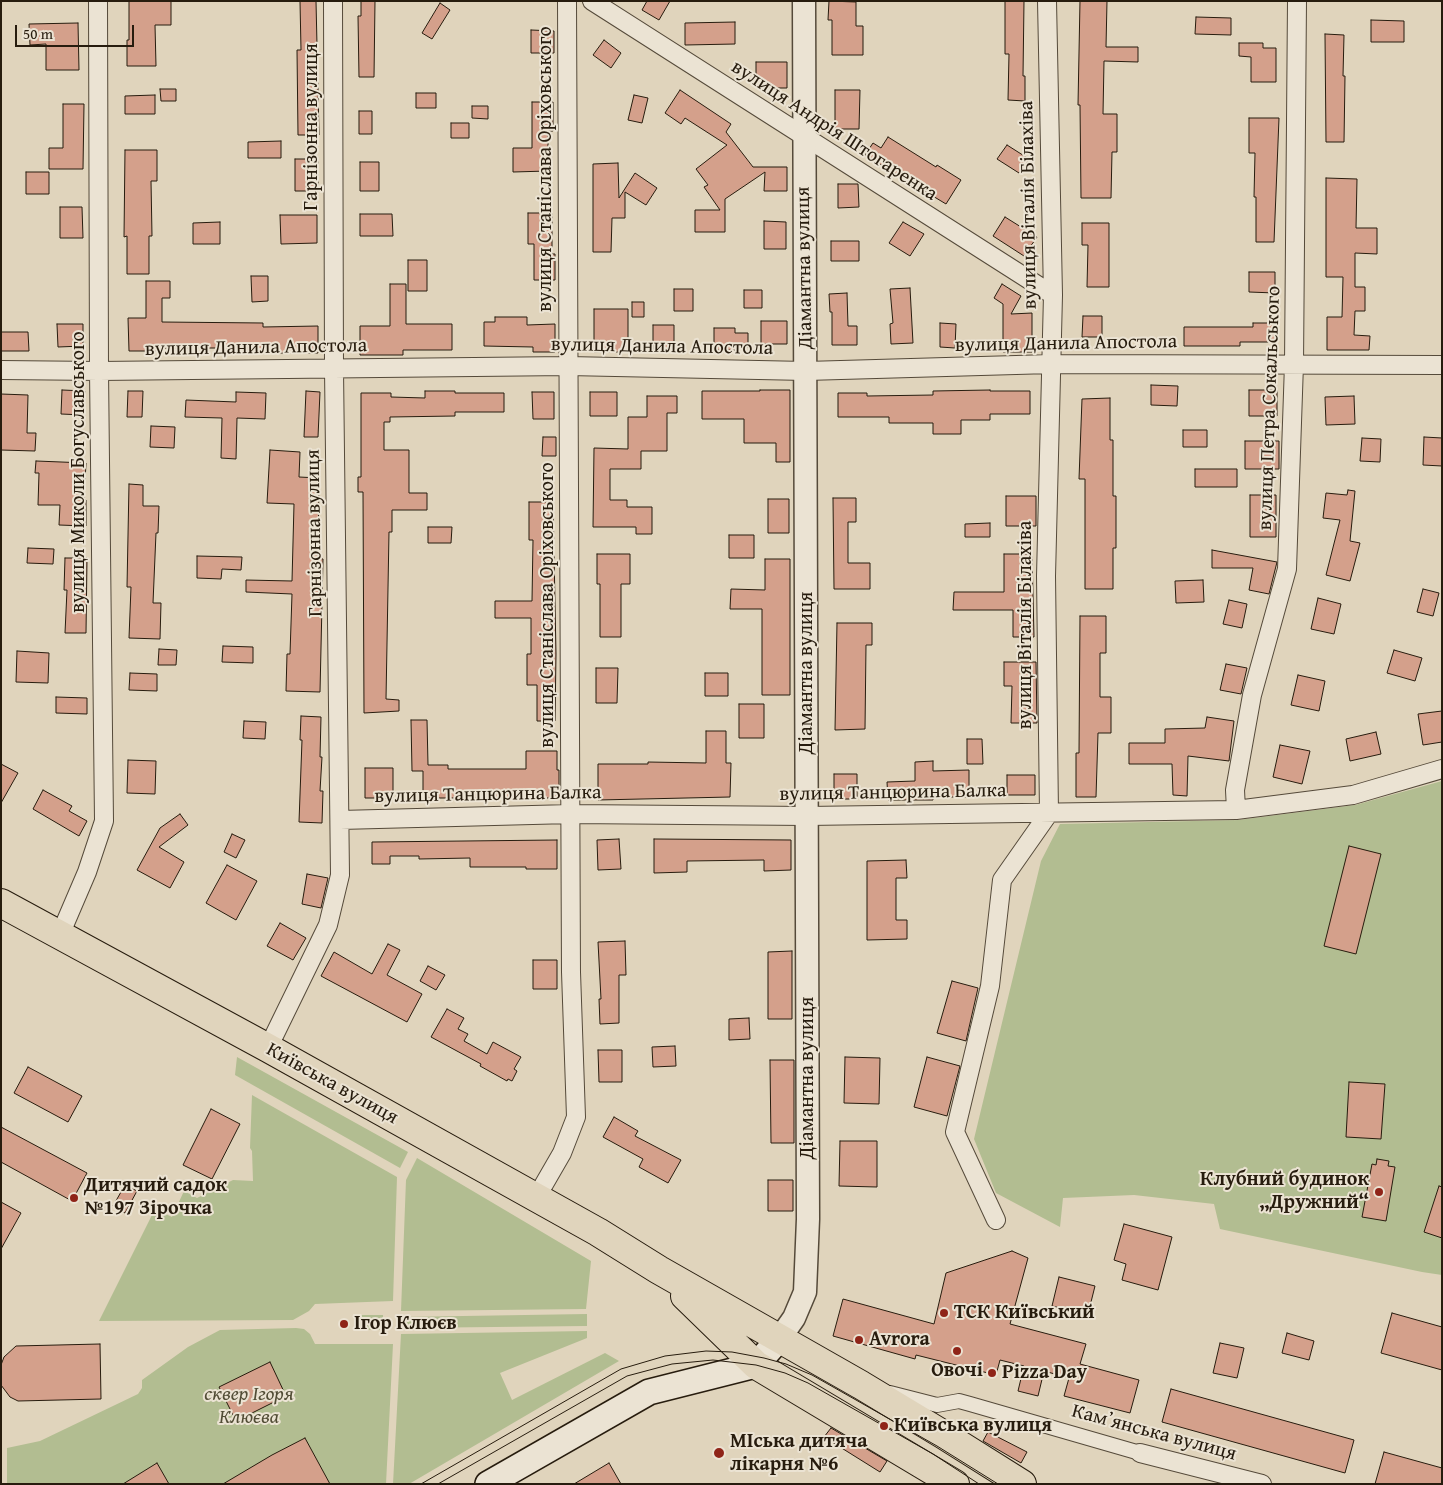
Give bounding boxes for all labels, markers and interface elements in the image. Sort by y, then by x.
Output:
scale bar [18,15,136,47]
text: 50 m [23,23,53,44]
street label: вулиця Станіслава Оріховського [534,26,558,312]
street label: Гарнізонна вулиця [300,43,324,211]
street label: вулиця Андрія Штогаренка [727,55,941,207]
street label: вулиця Віталія Білахіва [1015,101,1043,309]
street label: Діамантна вулиця [792,186,818,350]
street label: вулиця Петра Сокальського [1254,285,1286,531]
street label: вулиця Данила Апостола [955,330,1177,358]
street label: вулиця Миколи Богуславського [67,331,91,613]
street label: вулиця Данила Апостола [551,333,773,361]
street label: вулиця Данила Апостола [145,334,367,362]
street label: Гарнізонна вулиця [302,449,328,617]
street label: вулиця Станіслава Оріховського [536,462,560,748]
street label: вулиця Віталія Білахіва [1014,521,1038,729]
street label: Діамантна вулиця [795,592,819,754]
street label: вулиця Танцюрина Балка [779,779,1007,807]
street label: вулиця Танцюрина Балка [374,781,602,809]
street label: Діамантна вулиця [796,997,820,1159]
street label: Київська вулиця [262,1038,402,1130]
place label: Клубний будинок „Дружний“ [1200,1168,1369,1215]
place label: Дитячий садок №197 Зірочка [84,1174,227,1221]
marker: Клубний будинок „Дружний“ [1373,1186,1385,1198]
marker: Дитячий садок №197 Зірочка [68,1192,80,1204]
place label: ТСК Київський [954,1301,1095,1325]
marker: ТСК Київський [938,1307,950,1319]
place label: Ігор Клюєв [354,1312,457,1336]
marker: Ігор Клюєв [338,1318,350,1330]
place label: Avrora [869,1328,930,1352]
marker: Avrora [853,1334,865,1346]
marker: Овочі [951,1345,963,1357]
place label: Овочі [931,1359,983,1383]
place label: Pizza Day [1002,1361,1087,1385]
marker: Pizza Day [986,1367,998,1379]
park label: сквер Ігоря Клюєва [204,1383,294,1430]
street label: Камʼянська вулиця [1069,1399,1239,1467]
place label: Київська вулиця [894,1414,1052,1438]
marker: Київська вулиця [878,1420,890,1432]
place label: МІська дитяча лікарня №6 [730,1430,867,1477]
marker: МІська дитяча лікарня №6 [712,1446,726,1460]

